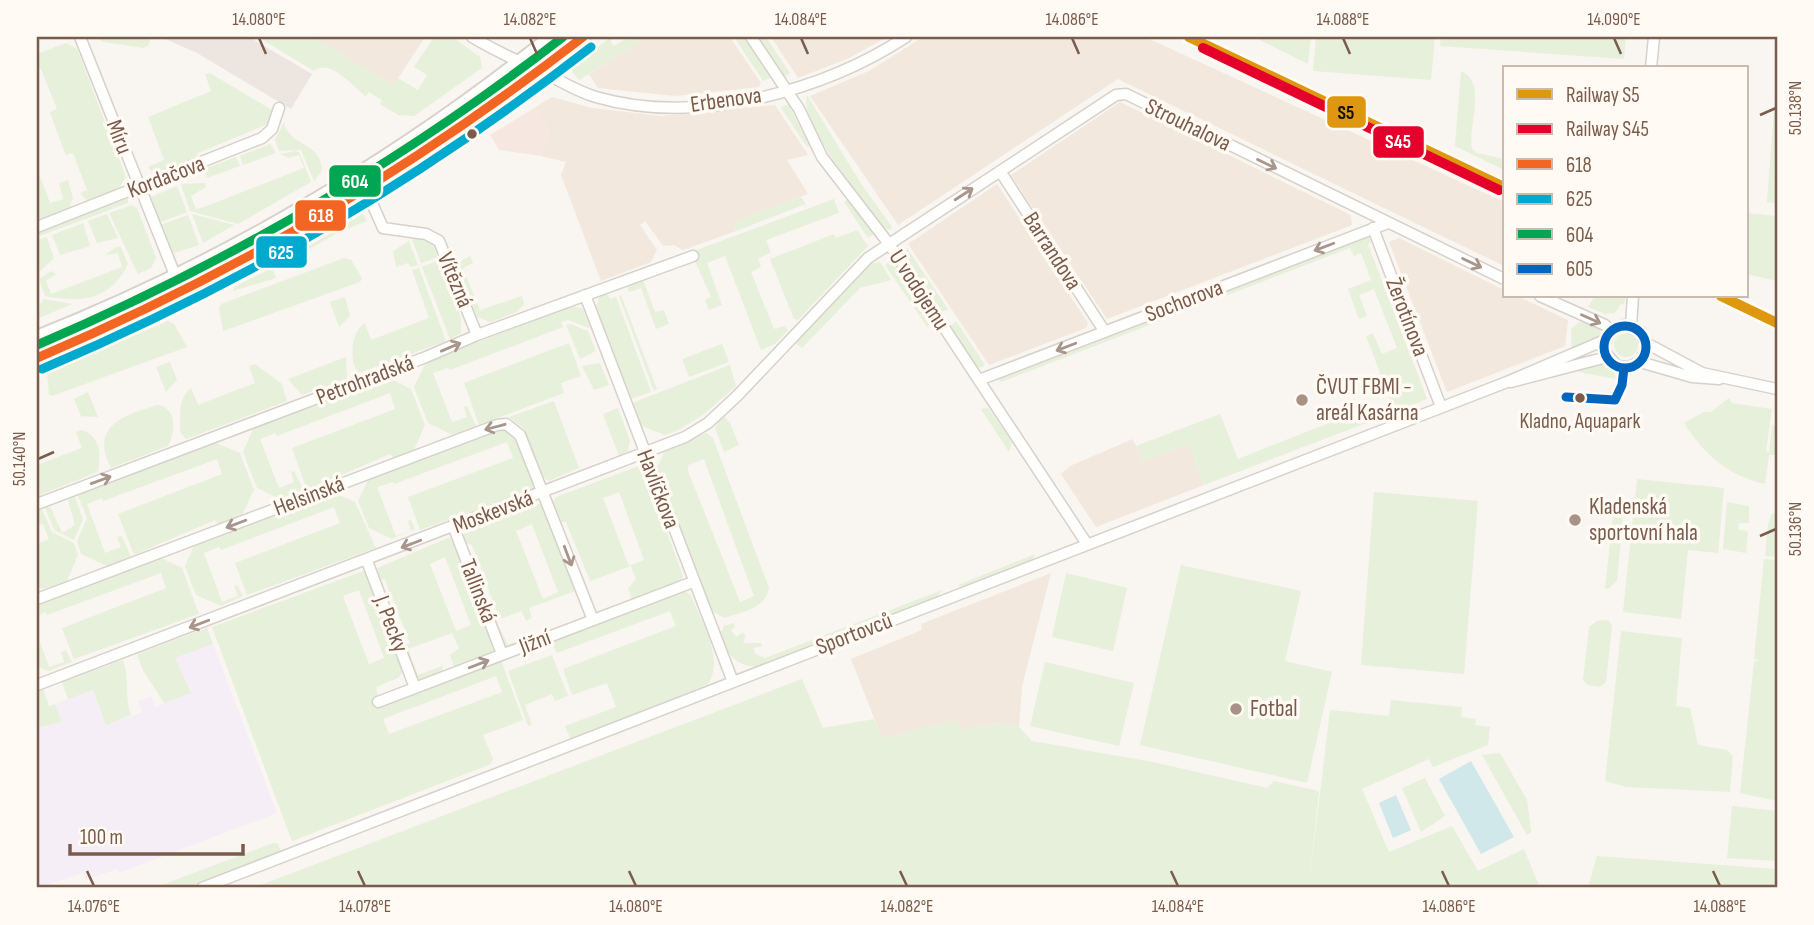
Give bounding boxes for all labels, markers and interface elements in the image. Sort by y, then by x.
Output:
text: 14.080°E [232,9,286,30]
text: 14.082°E [503,9,557,30]
text: 14.084°E [775,9,827,30]
text: 14.086°E [1045,9,1099,30]
text: 14.088°E [1317,9,1370,30]
text: 14.090°E [1587,9,1641,30]
legend [1503,66,1748,298]
street label: Erbenova [689,81,763,119]
text: 50.138°N [1785,81,1806,135]
text: Railway S5 [1566,83,1640,108]
street label: Strouhalova [1141,92,1235,158]
line badge: S5 [1326,95,1367,129]
text: S5 [1338,102,1354,125]
street label: Míru [100,116,138,158]
text: Railway S45 [1566,117,1649,142]
line badge: S45 [1372,125,1425,159]
unlabelled marker [465,127,479,141]
text: S45 [1385,131,1411,154]
street label: Kordačova [124,150,208,204]
text: 618 [1566,153,1592,178]
one-way arrow [1256,158,1277,171]
line badge: 604 [328,164,382,198]
text: 604 [342,171,369,194]
one-way arrow [954,187,973,202]
text: 625 [1566,187,1592,212]
line badge: 618 [294,199,347,232]
text: 618 [308,205,334,228]
street label: Barrandova [1017,207,1087,295]
text: 604 [1566,223,1594,248]
line badge: 625 [255,235,308,269]
text: 625 [268,242,294,265]
one-way arrow [1314,242,1336,254]
street label: U vodojemu [883,245,955,335]
street label: Vítězná [431,248,479,312]
one-way arrow [1461,257,1482,270]
text: 605 [1566,257,1593,282]
street label: Sochorova [1141,273,1227,329]
street label: Žerotínova [1379,274,1435,360]
one-way arrow [1580,313,1602,326]
one-way arrow [439,340,461,353]
one-way arrow [1056,341,1078,354]
street label: Petrohradská [312,349,418,411]
place label: ČVUT FBMI - areál Kasárna [1316,373,1419,427]
marker: Kladno, Aquapark [1573,391,1587,405]
marker: ČVUT FBMI - areál Kasárna [1294,392,1310,408]
place label: Kladno, Aquapark [1519,409,1641,434]
one-way arrow [484,421,506,434]
text: 50.140°N [9,432,30,486]
street label: Havlíčkova [630,446,686,532]
street label: Helsinská [270,470,348,522]
one-way arrow [89,473,111,485]
street label: Moskevská [449,484,537,540]
place label: Kladenská sportovní hala [1589,493,1698,547]
text: 50.136°N [1785,502,1806,556]
marker: Kladenská sportovní hala [1567,512,1583,528]
one-way arrow [225,518,247,531]
one-way arrow [401,538,423,551]
one-way arrow [563,545,576,567]
street label: Tallinská [453,555,503,627]
street label: J. Pecky [367,591,415,656]
street label: Sportovců [812,607,896,661]
one-way arrow [188,619,210,631]
street label: Jižní [514,623,555,661]
one-way arrow [467,656,489,669]
place label: Fotbal [1250,695,1298,723]
marker: Fotbal [1228,701,1244,717]
scale bar [70,813,243,857]
text: 100 m [80,825,123,850]
text: 14.076°E [68,896,120,917]
text: 14.078°E [339,896,391,917]
text: 14.080°E [609,896,663,917]
text: 14.082°E [880,896,934,917]
text: 14.084°E [1152,896,1204,917]
text: 14.086°E [1422,896,1476,917]
text: 14.088°E [1694,896,1747,917]

